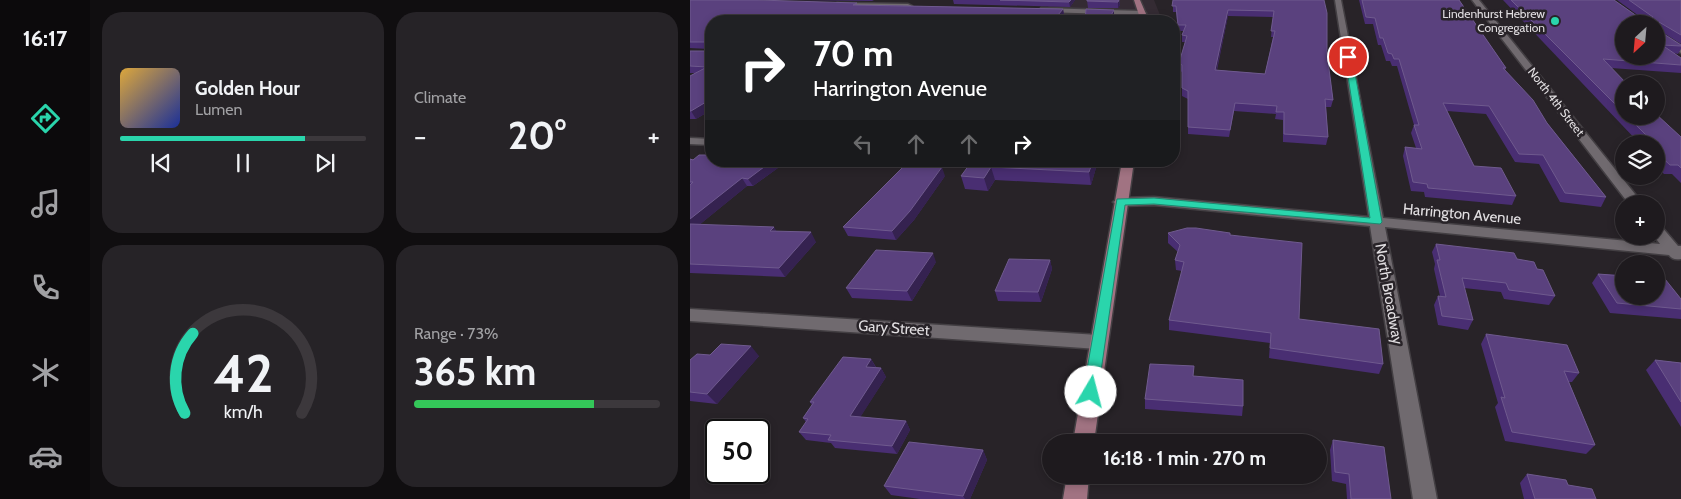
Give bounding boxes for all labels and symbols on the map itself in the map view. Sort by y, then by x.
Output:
place label: Lindenhurst Hebrew Congregation [1442,6,1545,35]
marker: Lindenhurst Hebrew Congregation [1549,15,1561,27]
north arrow [1615,15,1665,65]
pin [1327,36,1369,78]
street label: North 4th Street [1525,64,1588,139]
street label: Harrington Avenue [1402,200,1522,228]
street label: North Broadway [1371,242,1407,346]
street label: Gary Street [858,317,930,339]
position arrow [1064,365,1116,417]
speed limit sign: 50 [705,419,770,484]

